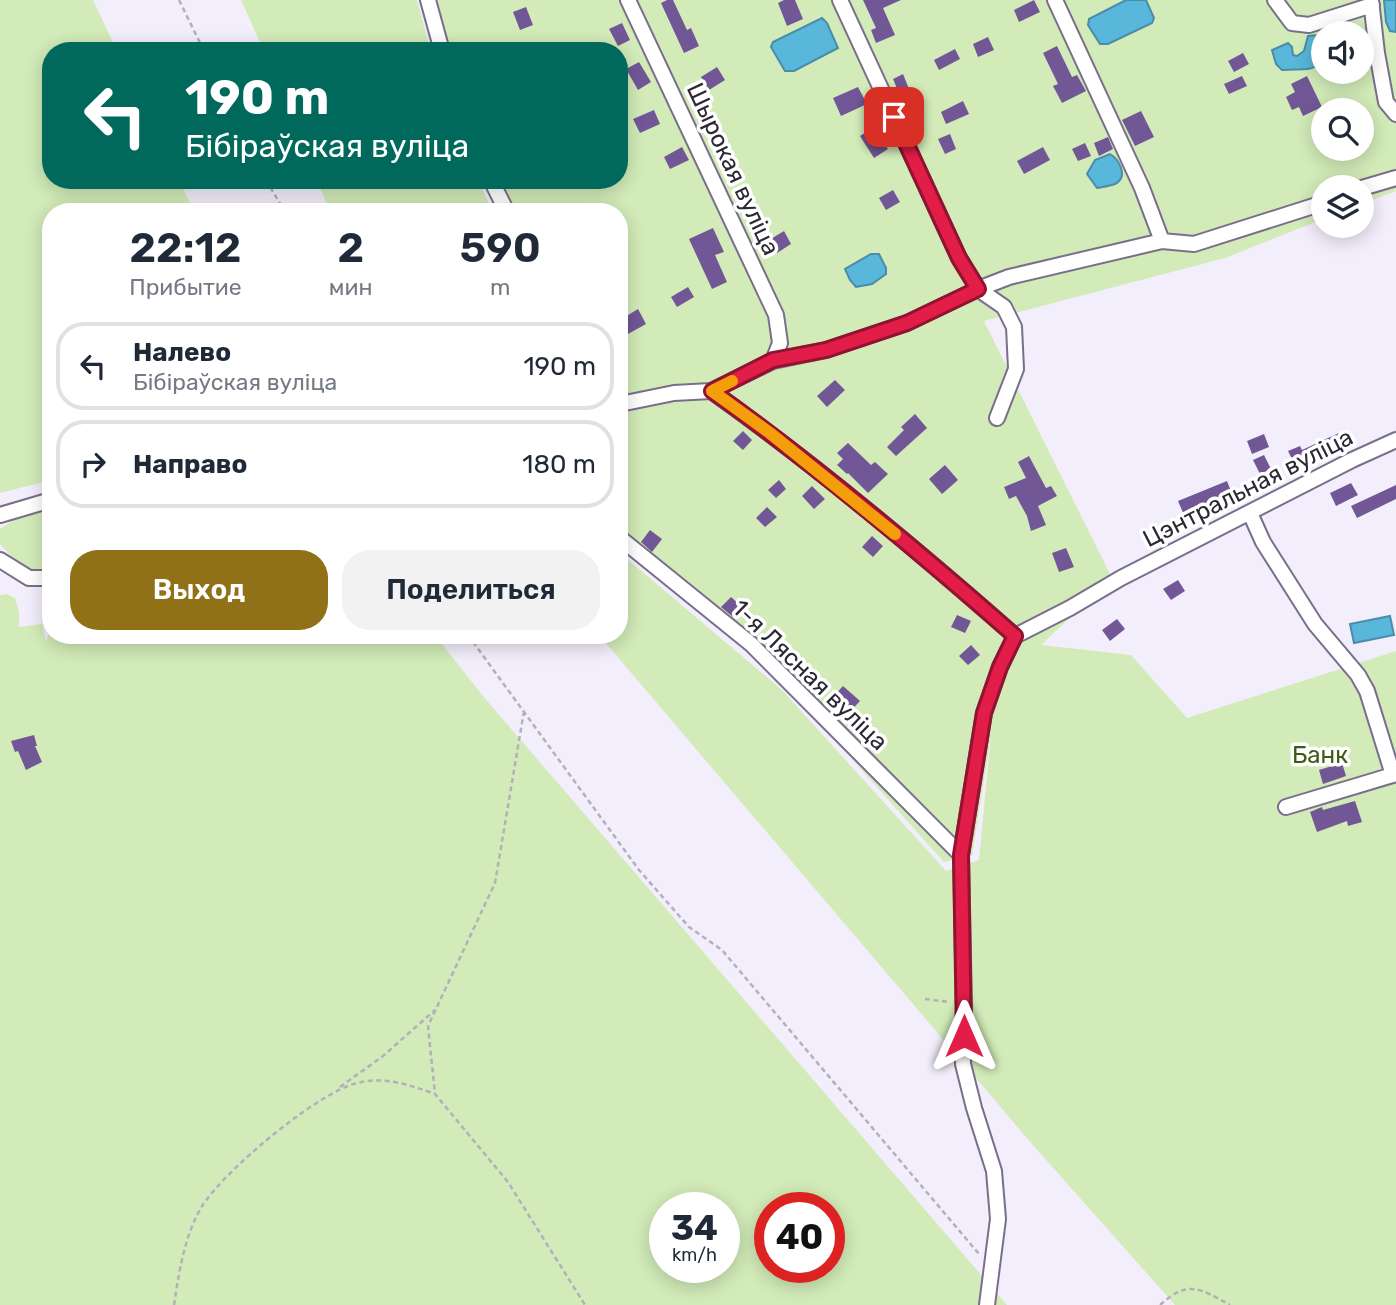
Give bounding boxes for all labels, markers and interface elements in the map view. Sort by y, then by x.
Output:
map controls [1311,21,1374,238]
button: sound [1311,21,1374,84]
text: 190 m [185,68,329,126]
icon: left [70,70,161,161]
street label: Шырокая вуліца [681,78,785,260]
pin [864,87,924,147]
icon: arrive [875,98,913,136]
button: search [1311,98,1374,161]
text: Бібіраўская вуліца [185,127,469,165]
button: layers [1311,175,1374,238]
text: 22:12 [129,223,241,273]
text: 2 [337,223,364,273]
text: 590 [460,223,541,273]
text: Прибытие [129,273,242,301]
text: мин [329,273,373,301]
text: m [490,273,511,301]
text: Налево [133,337,231,368]
icon: left [74,347,112,385]
text: 190 m [523,351,596,382]
text: Бібіраўская вуліца [133,368,337,396]
street label: Цэнтральная вуліца [1138,423,1358,553]
icon: right [74,445,112,483]
text: Направо [133,449,247,480]
text: 180 m [522,449,596,480]
button: Выход [70,550,328,630]
button: Поделиться [342,550,600,630]
street label: 1-я Лясная вуліца [727,594,893,756]
park label: Банк [1292,741,1348,769]
position arrow [927,999,1001,1073]
speed limit sign: 40 [754,1192,845,1283]
text: 34 [671,1207,718,1249]
text: km/h [672,1244,717,1266]

